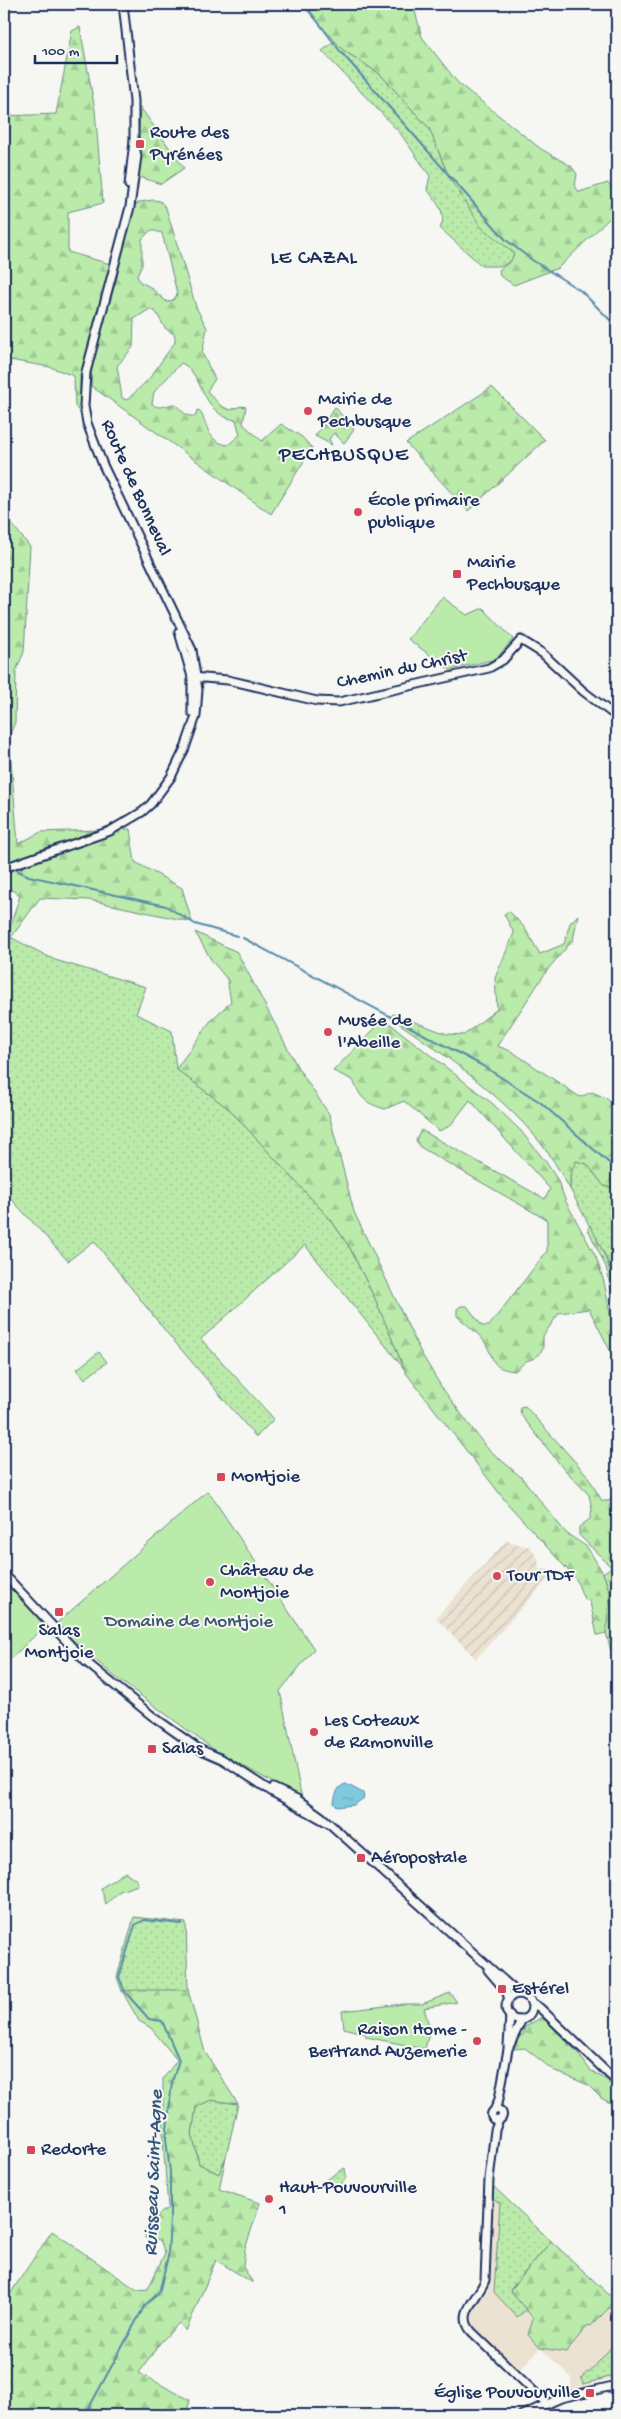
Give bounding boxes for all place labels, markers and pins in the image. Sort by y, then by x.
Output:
place label: Route des Pyrénées [149,122,230,167]
marker: Route des Pyrénées [134,138,146,150]
place label: Mairie de Pechbusque [317,389,411,434]
marker: Mairie de Pechbusque [302,405,314,417]
place label: École primaire publique [367,490,480,535]
marker: École primaire publique [352,506,364,518]
place label: Mairie Pechbusque [466,552,560,597]
marker: Mairie Pechbusque [451,568,463,580]
place label: Musée de l'Abeille [338,1010,412,1055]
marker: Musée de l'Abeille [322,1026,334,1038]
place label: Montjoie [231,1466,300,1489]
marker: Montjoie [215,1471,227,1483]
place label: Château de Montjoie [220,1560,314,1605]
place label: Tour TDF [506,1565,575,1588]
marker: Tour TDF [491,1570,503,1582]
marker: Château de Montjoie [204,1576,216,1588]
marker: Salas Montjoie [53,1606,65,1618]
place label: Salas Montjoie [24,1620,94,1665]
place label: Les Coteaux de Ramonville [324,1710,433,1755]
marker: Les Coteaux de Ramonville [308,1726,320,1738]
place label: Salas [162,1738,204,1761]
marker: Salas [146,1743,158,1755]
place label: Aéropostale [371,1847,467,1870]
marker: Aéropostale [355,1852,367,1864]
place label: Estérel [512,1978,569,2001]
marker: Estérel [496,1983,508,1995]
place label: Raison Home - Bertrand Auzemerie [308,2019,467,2064]
marker: Raison Home - Bertrand Auzemerie [471,2035,483,2047]
place label: Redorte [41,2139,106,2162]
marker: Redorte [25,2144,37,2156]
place label: Haut-Pouvourville 1 [278,2177,417,2222]
marker: Haut-Pouvourville 1 [263,2193,275,2205]
place label: Église Pouvourville [434,2382,580,2405]
marker: Église Pouvourville [584,2387,596,2399]

